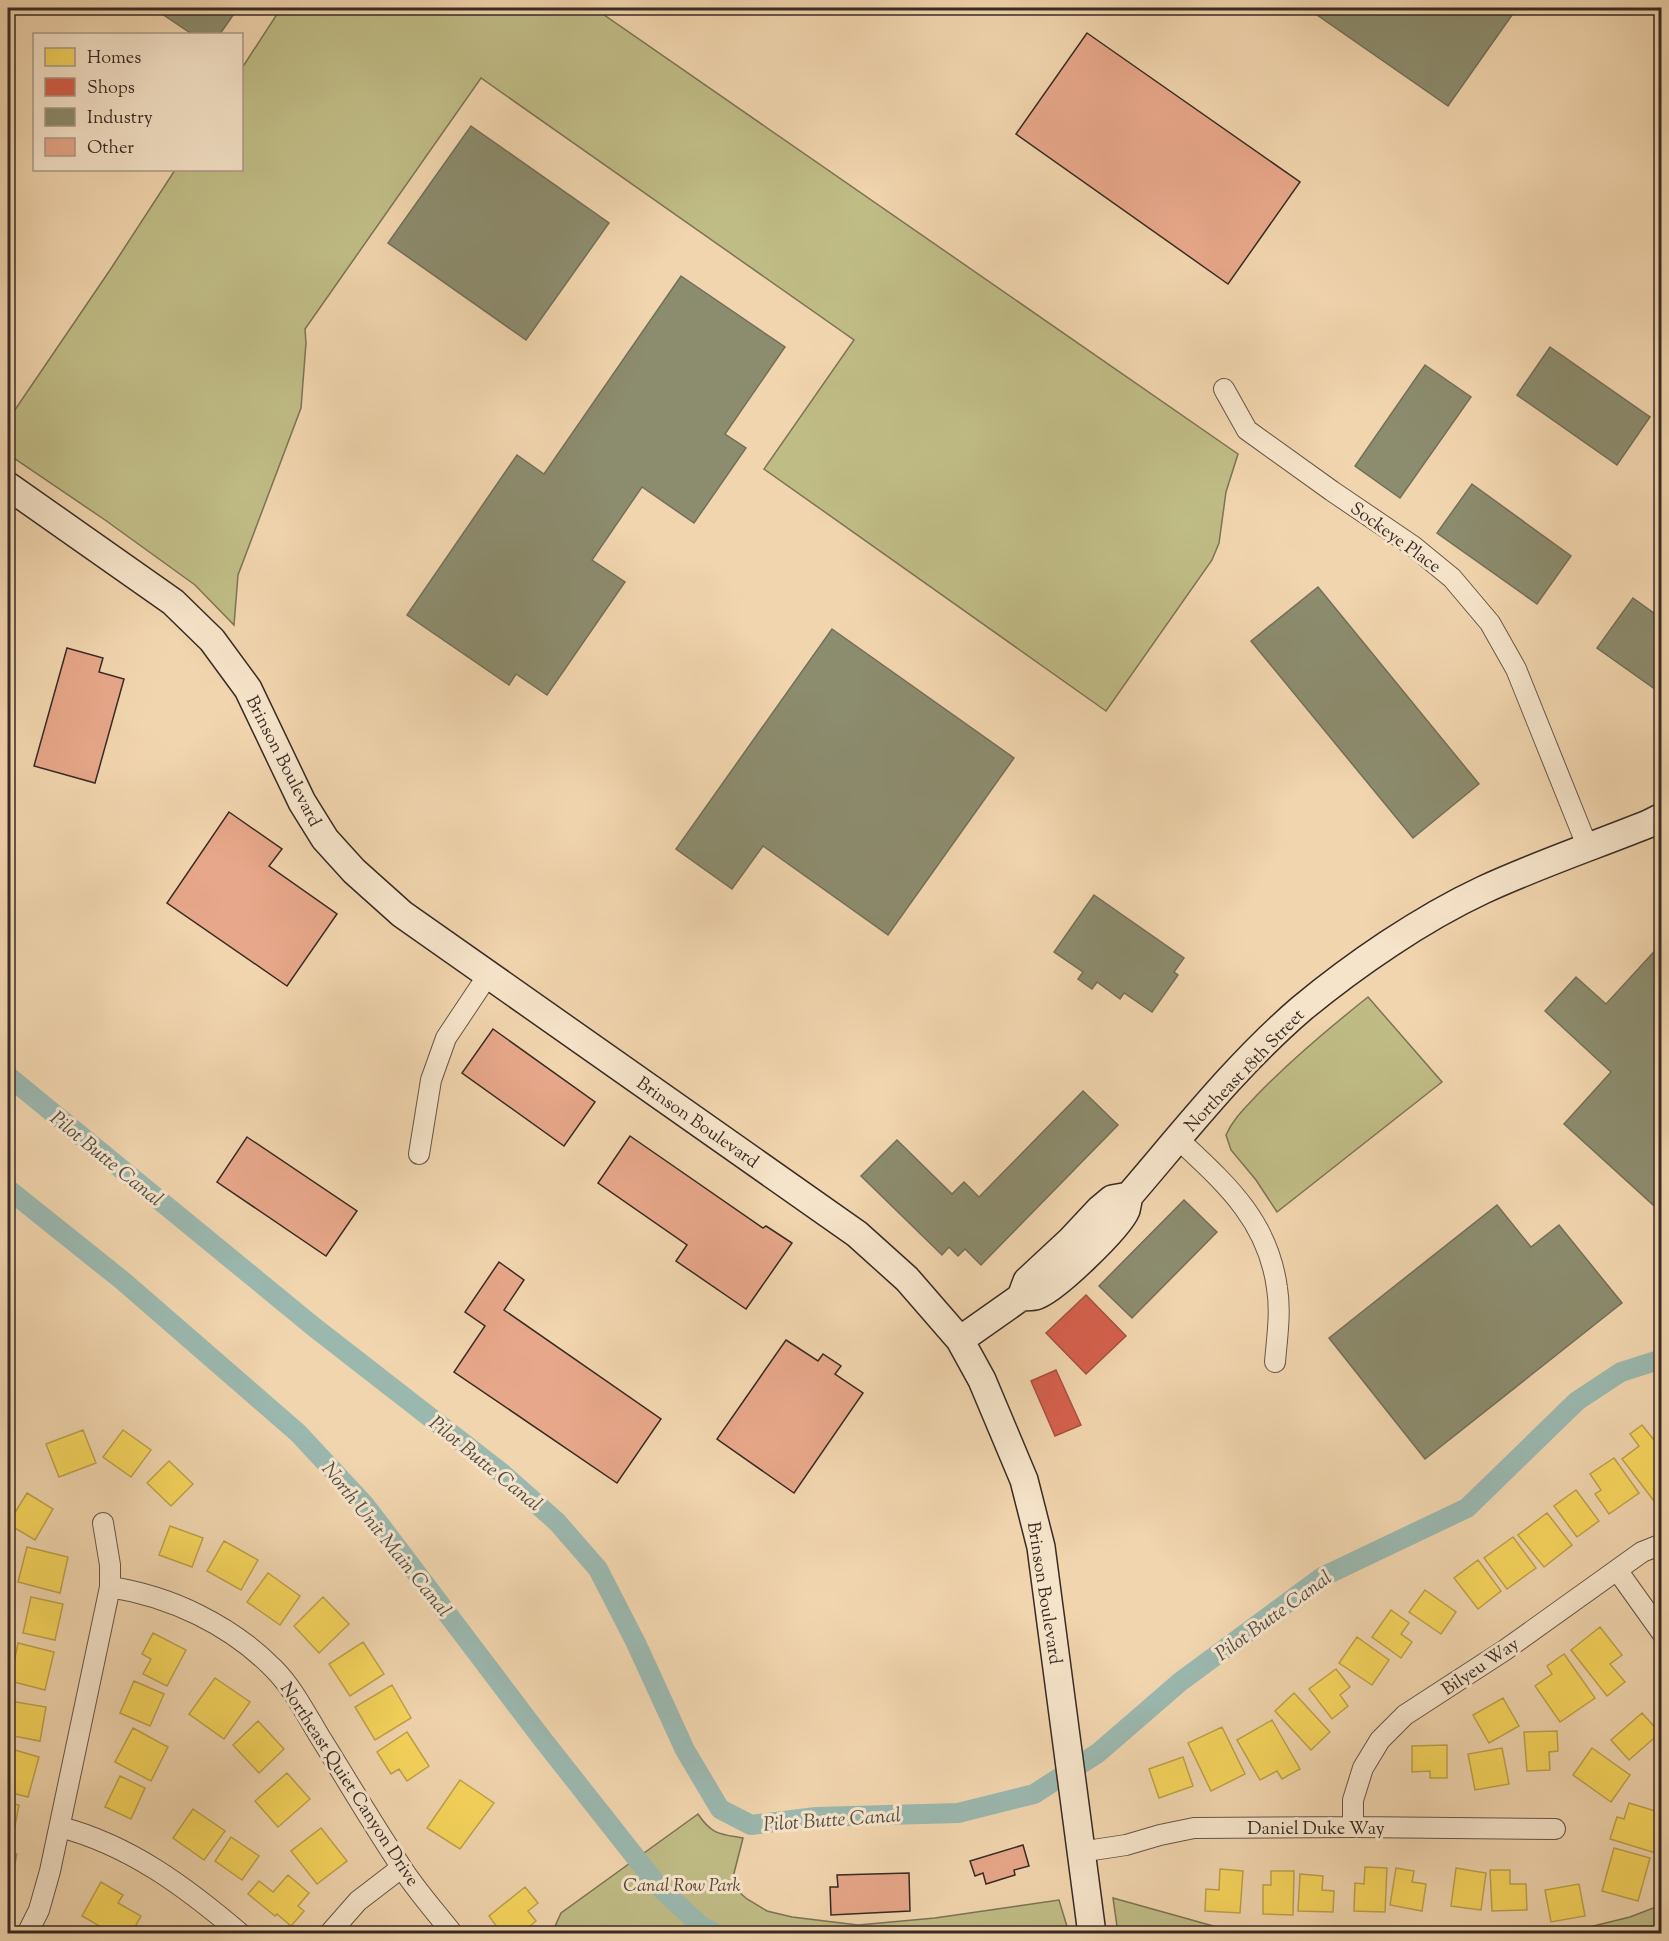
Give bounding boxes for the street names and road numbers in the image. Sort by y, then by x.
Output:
street label: Sockeye Place [1344,497,1446,581]
street label: Brinson Boulevard [238,692,327,832]
street label: Northeast 18th Street [1179,1004,1311,1139]
street label: Brinson Boulevard [630,1072,763,1176]
street label: Brinson Boulevard [1019,1520,1067,1667]
street label: Bilyeu Way [1437,1632,1525,1703]
street label: Northeast Quiet Canyon Drive [272,1678,424,1892]
street label: Daniel Duke Way [1247,1817,1385,1843]

